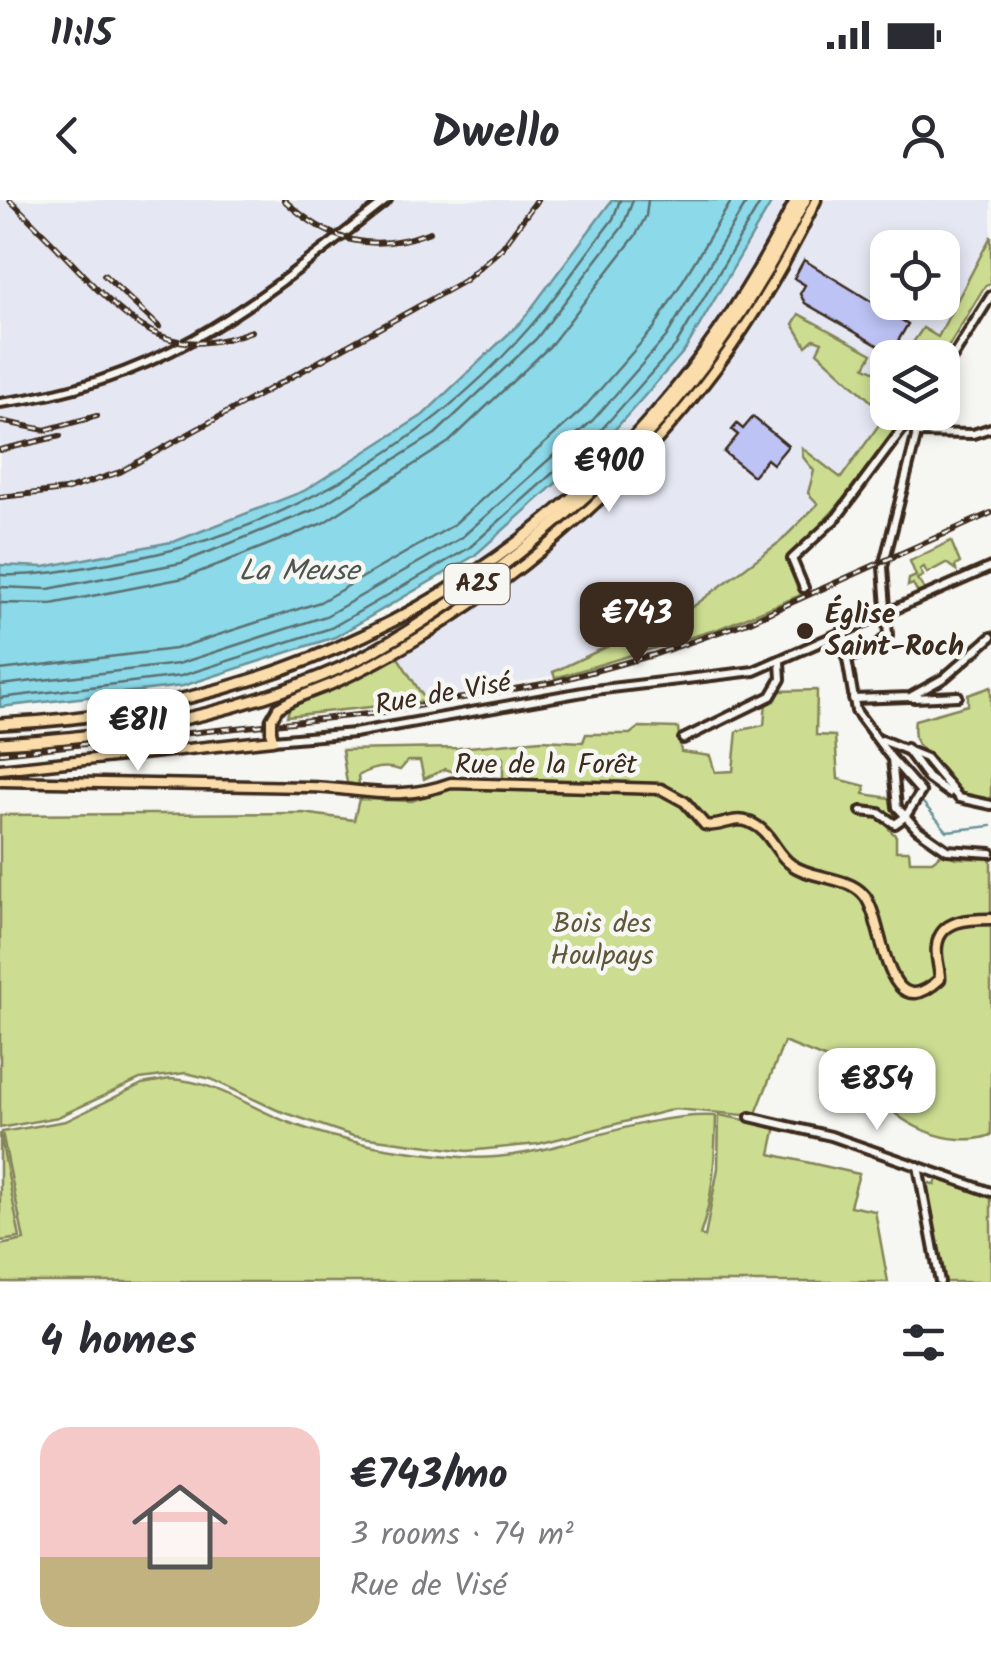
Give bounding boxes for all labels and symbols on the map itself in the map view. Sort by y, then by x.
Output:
pin: €900 [550,430,668,515]
water label: La Meuse [239,548,362,596]
road number: A25 [444,564,510,604]
pin: €743 [578,582,696,667]
place label: Église Saint-Roch [825,593,964,670]
marker: Église Saint-Roch [794,620,816,642]
street label: Rue de Visé [372,661,516,729]
pin: €811 [79,689,197,774]
street label: Rue de la Forêt [455,743,638,788]
park label: Bois des Houlpays [550,902,654,979]
pin: €854 [818,1048,936,1133]

